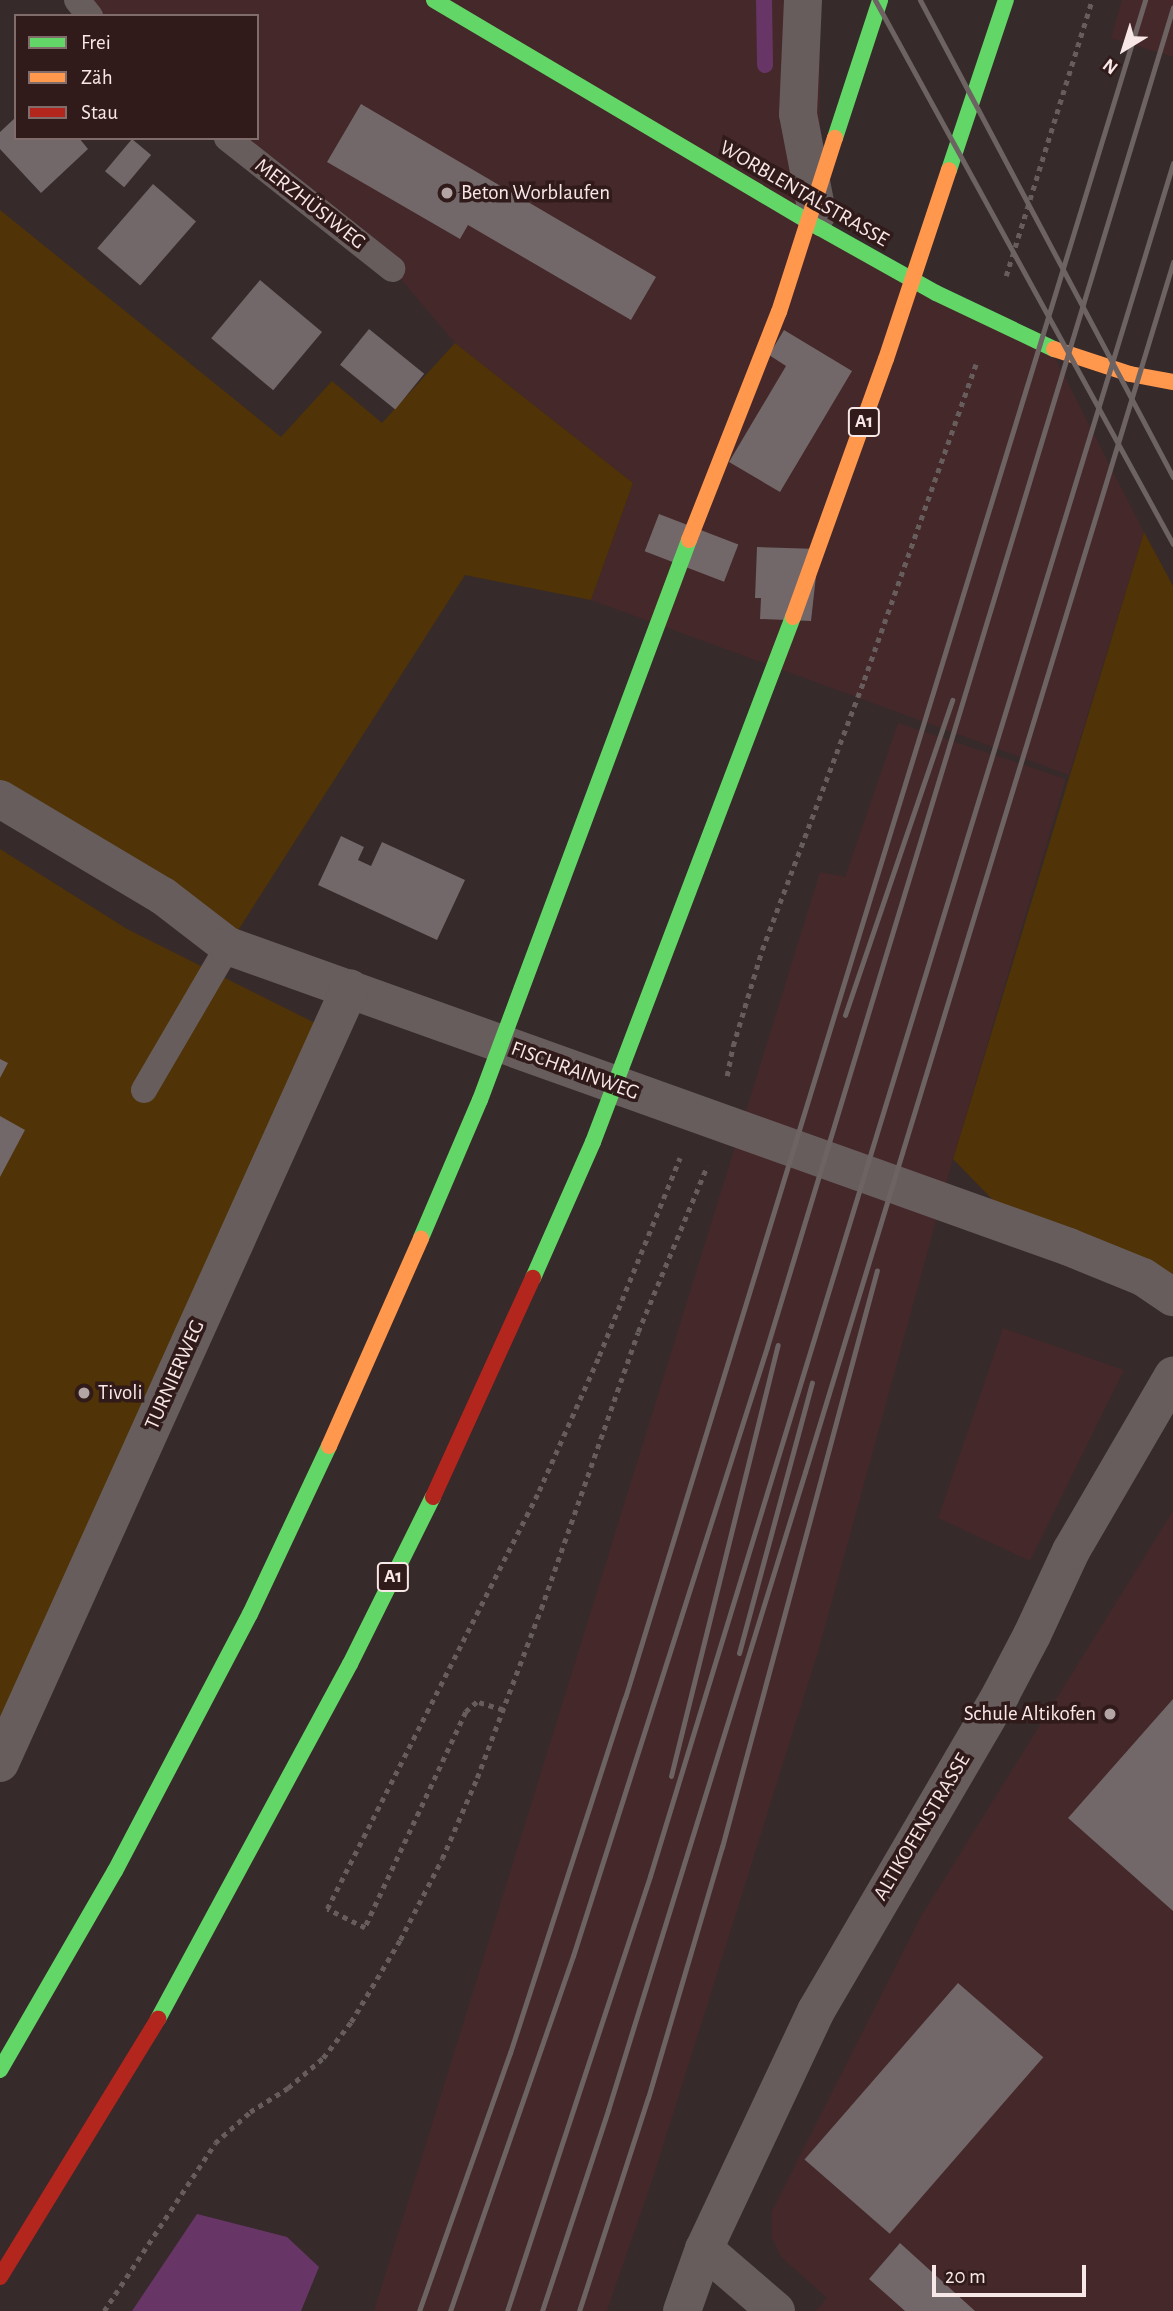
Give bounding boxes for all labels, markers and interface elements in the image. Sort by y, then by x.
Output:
legend [14,14,259,140]
north arrow [1089,14,1159,84]
text: Frei [81,32,111,53]
text: N [1100,54,1122,77]
text: Zäh [81,67,113,88]
text: Stau [81,102,118,123]
street label: WORBLENTALSTRASSE [715,135,893,253]
street label: MERZHÜSIWEG [250,153,370,255]
place label: Beton Worblaufen [461,180,610,206]
marker: Beton Worblaufen [439,185,455,201]
road number: A1 [846,406,882,438]
street label: FISCHRAINWEG [508,1036,642,1106]
street label: TURNIERWEG [140,1316,210,1434]
place label: Tivoli [98,1380,143,1406]
marker: Tivoli [76,1385,92,1401]
road number: A1 [376,1562,410,1592]
place label: Schule Altikofen [964,1701,1096,1727]
marker: Schule Altikofen [1102,1706,1118,1722]
street label: ALTIKOFENSTRASSE [868,1749,976,1905]
scale bar [935,2252,1089,2296]
text: 20 m [945,2266,986,2287]

